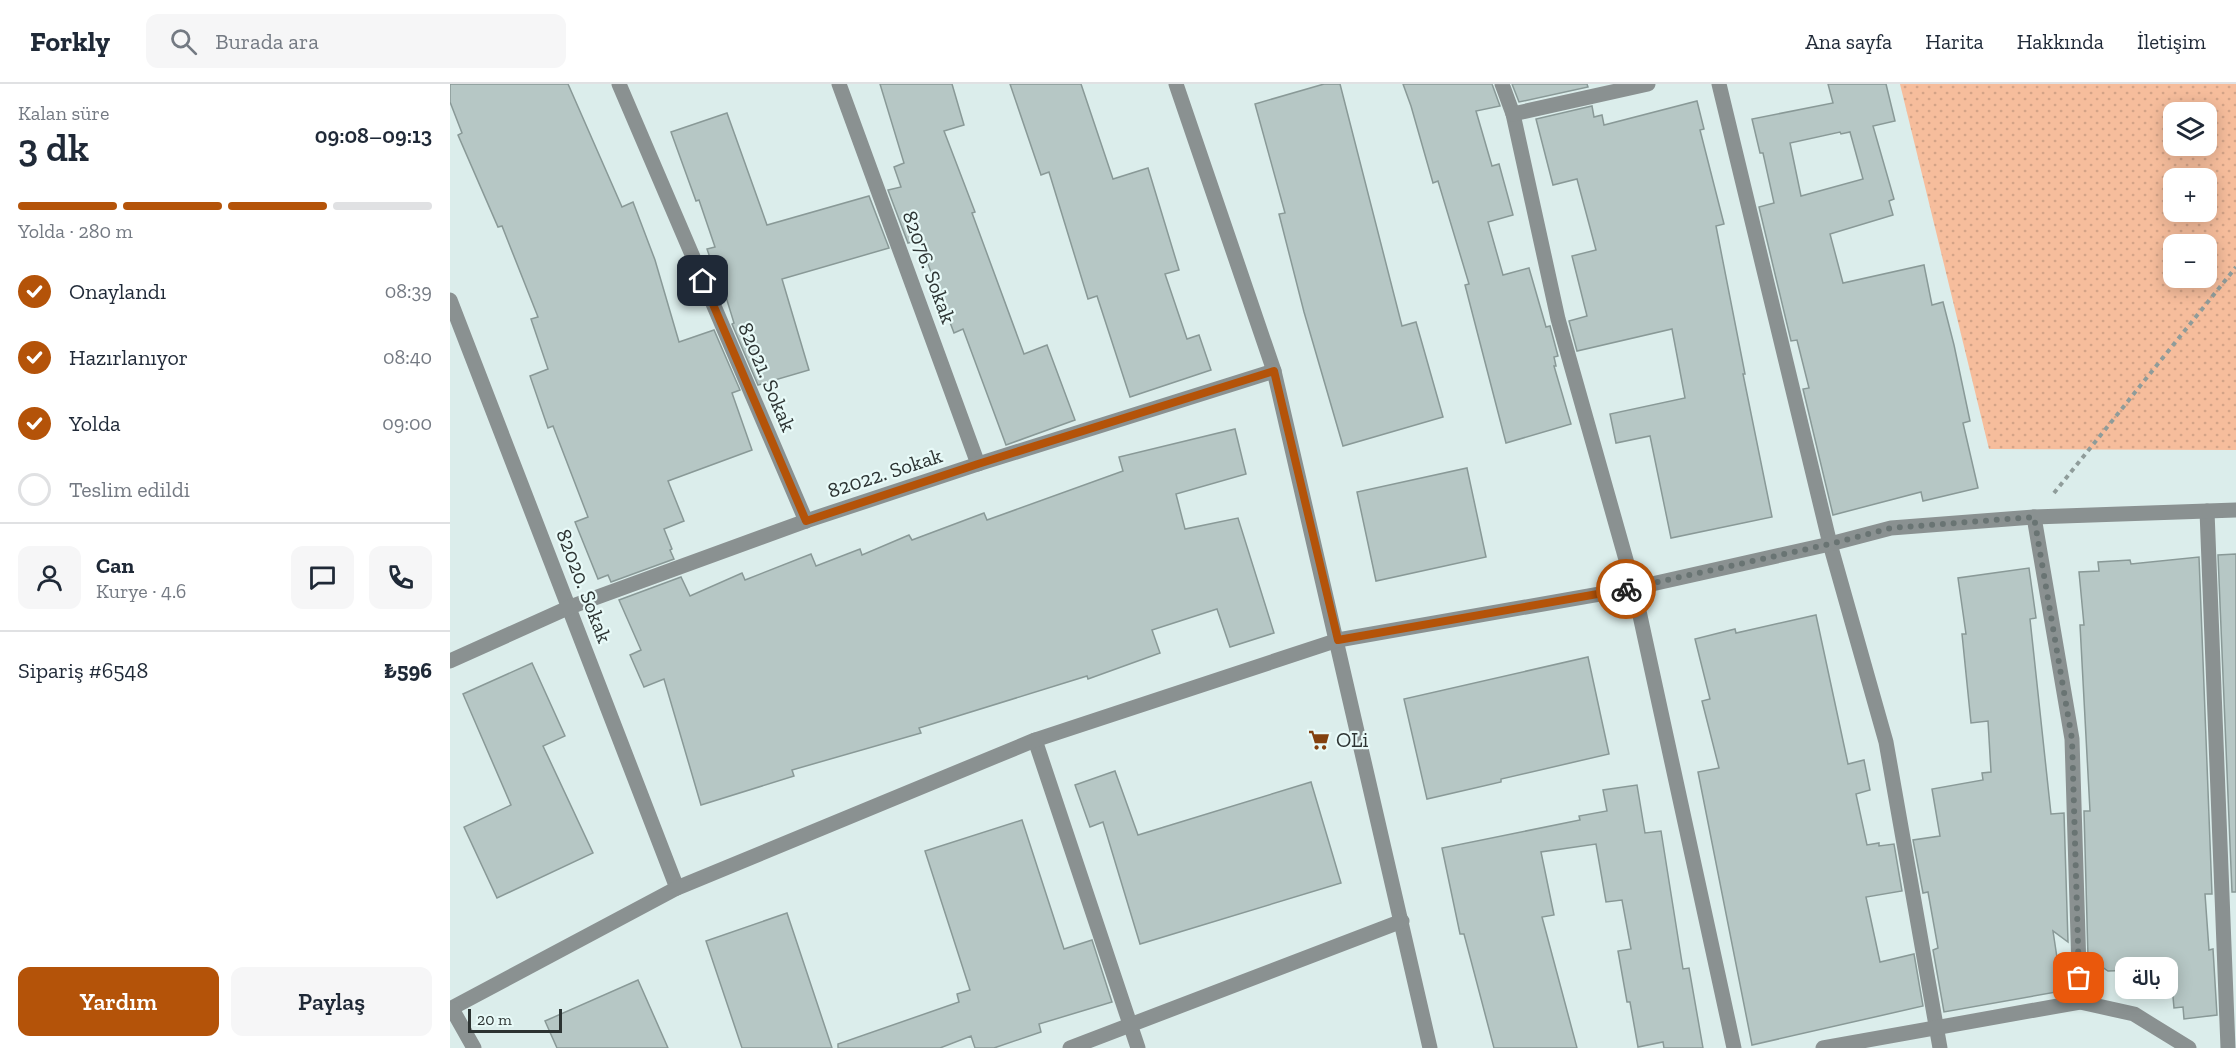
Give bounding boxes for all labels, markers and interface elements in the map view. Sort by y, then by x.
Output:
search box [146,14,566,68]
text: Forkly [30,25,110,58]
icon: search [167,25,200,58]
text: Burada ara [215,28,319,55]
text: Ana sayfa [1805,29,1892,54]
text: Harita [1925,29,1984,54]
text: Hakkında [2017,29,2104,54]
text: İletişim [2137,29,2206,54]
text: Kalan süre [18,101,109,125]
map controls [2163,102,2217,288]
button: layers [2163,102,2217,156]
text: 09:08–09:13 [315,122,432,149]
text: 3 dk [18,124,89,171]
button: + [2163,168,2217,222]
street label: 82076. Sokak [898,207,961,327]
text: Yolda · 280 m [18,219,133,243]
button: − [2163,234,2217,288]
pin [677,255,728,306]
icon: home [686,264,719,297]
icon: check [18,275,51,308]
text: Onaylandı [69,278,166,305]
text: 08:39 [385,279,432,303]
street label: 82021. Sokak [733,318,802,435]
icon: check [18,341,51,374]
text: Hazırlanıyor [69,344,188,371]
text: 08:40 [383,345,432,369]
icon: check [18,407,51,440]
text: Yolda [69,410,121,437]
text: 09:00 [382,411,432,435]
street label: 82022. Sokak [824,442,945,503]
text: Teslim edildi [69,476,190,503]
street label: 82020. Sokak [551,525,618,646]
button: person [18,546,81,609]
button: chat [291,546,354,609]
button: phone [369,546,432,609]
text: Can [96,552,134,579]
courier [1596,559,1656,619]
icon: bike [1610,573,1643,606]
text: Kurye · 4.6 [96,579,186,603]
text: Sipariş #6548 [18,657,148,684]
text: ₺596 [384,657,432,684]
place label: OLi [1336,727,1368,752]
supermarket icon: OLi [1307,728,1331,752]
pin [2053,952,2104,1003]
callout: بالة [2115,957,2178,999]
icon: bag [2062,961,2095,994]
text: بالة [2132,966,2161,990]
button: Yardım [18,967,219,1036]
button: Paylaş [231,967,432,1036]
scale bar [468,1006,562,1034]
text: 20 m [477,1010,512,1029]

